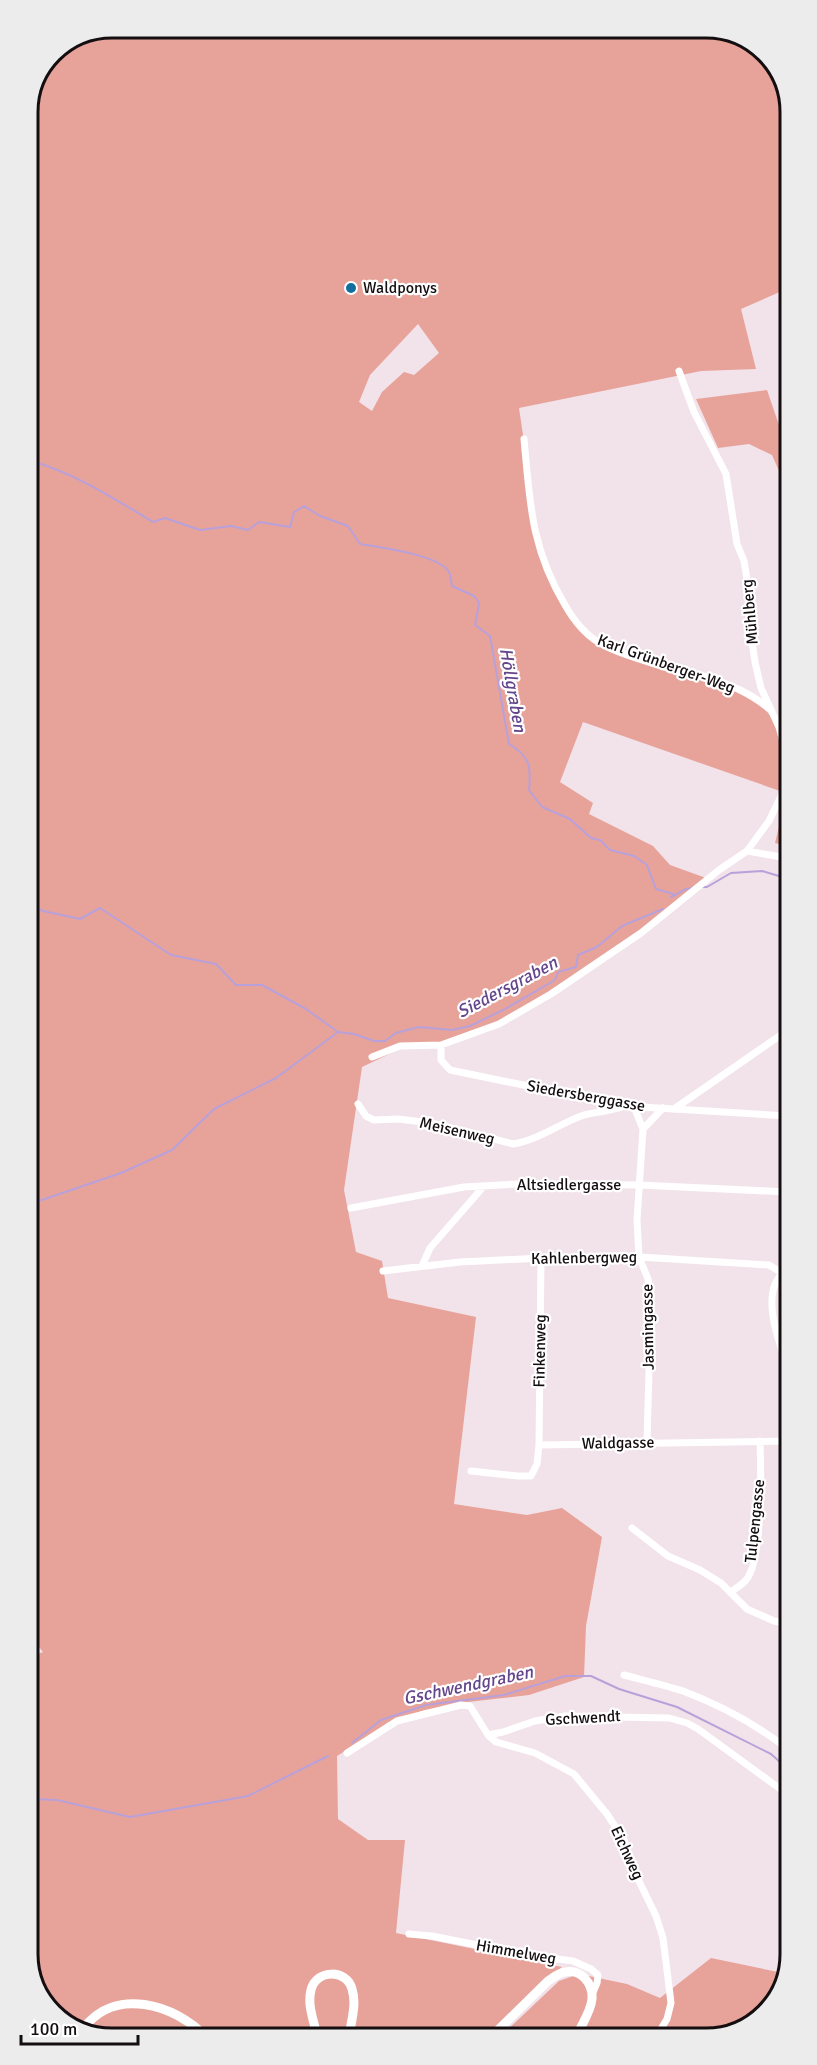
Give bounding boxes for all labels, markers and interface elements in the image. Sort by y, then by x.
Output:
place label: Waldponys [363,278,437,298]
marker: Waldponys [344,281,358,295]
street label: Mühlberg [737,578,763,646]
street label: Karl Grünberger-Weg [594,630,738,698]
water label: Höllgraben [495,646,531,735]
water label: Siedersgraben [453,951,562,1023]
street label: Siedersberggasse [525,1076,647,1116]
street label: Meisenweg [417,1113,497,1149]
street label: Altsiedlergasse [517,1175,621,1195]
street label: Kahlenbergweg [531,1247,637,1269]
street label: Jasmingasse [637,1284,659,1370]
street label: Finkenweg [529,1314,551,1388]
street label: Waldgasse [581,1432,655,1454]
street label: Tulpengasse [741,1478,769,1564]
water label: Gschwendgraben [401,1660,536,1709]
street label: Gschwendt [545,1706,622,1730]
street label: Eichweg [606,1823,648,1883]
street label: Himmelweg [474,1935,558,1969]
scale bar [21,2008,138,2046]
text: 100 m [30,2018,77,2040]

